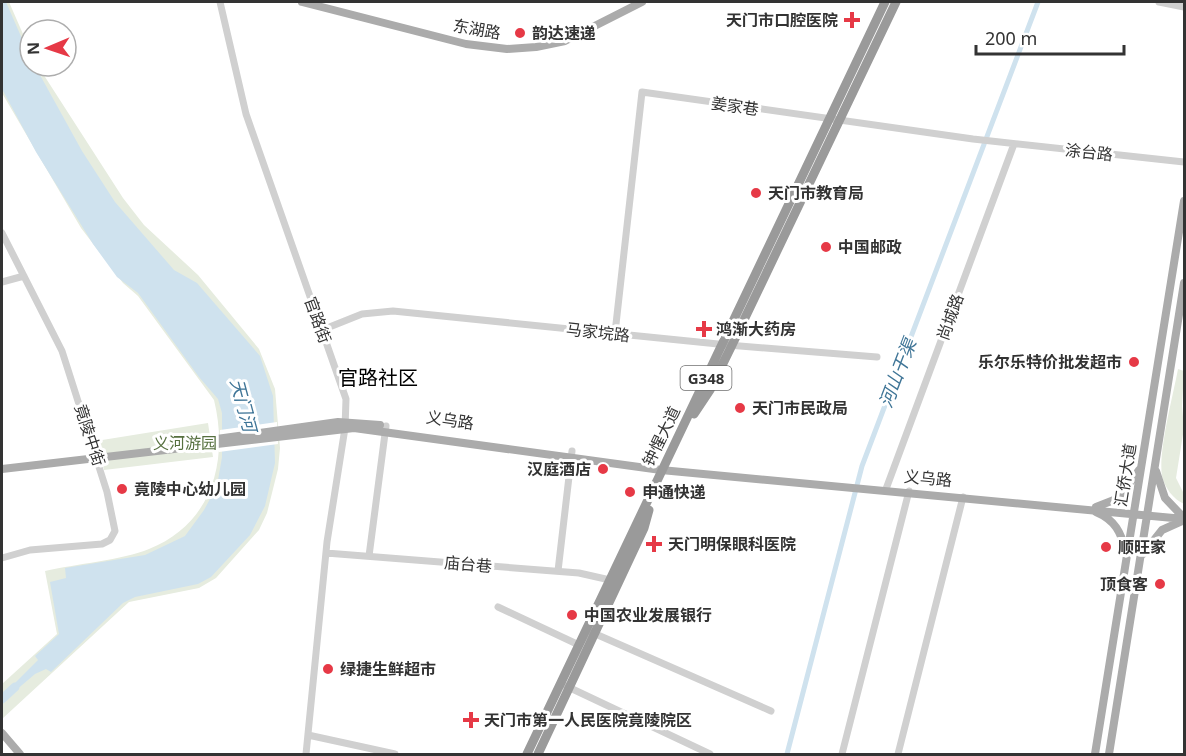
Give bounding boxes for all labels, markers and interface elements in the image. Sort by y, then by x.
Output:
place label: 天门市口腔医院 [726,9,838,31]
marker: 天门市口腔医院 [843,11,861,29]
street label: 东湖路 [451,14,503,44]
north arrow [18,18,78,78]
scale bar [976,18,1124,56]
place label: 韵达速递 [532,22,596,44]
marker: 韵达速递 [513,26,527,40]
text: 200 m [985,26,1037,50]
text: N [22,42,44,55]
street label: 姜家巷 [710,92,760,120]
street label: 涂台路 [1064,139,1114,165]
place label: 天门市教育局 [768,182,864,204]
marker: 天门市教育局 [749,186,763,200]
place label: 中国邮政 [838,236,902,258]
marker: 中国邮政 [819,240,833,254]
street label: 尚城路 [931,291,969,343]
street label: 官路街 [299,294,337,346]
street label: 马家垸路 [565,318,631,346]
place label: 鸿渐大药房 [716,318,796,340]
marker: 鸿渐大药房 [697,322,711,336]
water label: 河山干渠 [873,332,922,411]
place label: 乐尔乐特价批发超市 [978,351,1122,373]
marker: 乐尔乐特价批发超市 [1127,355,1141,369]
district label: 官路社区 [338,364,418,391]
road number: G348 [680,366,732,390]
water label: 天门河 [225,376,263,437]
place label: 天门市民政局 [752,397,848,419]
street label: 竟陵中街 [70,401,110,469]
marker: 天门市民政局 [733,401,747,415]
street label: 钟惺大道 [637,402,685,470]
street label: 义乌路 [425,406,475,434]
park label: 义河游园 [153,432,217,454]
street label: 汇侨大道 [1109,442,1141,508]
place label: 汉庭酒店 [527,458,591,480]
marker: 汉庭酒店 [596,462,610,476]
street label: 义乌路 [903,465,953,491]
place label: 竟陵中心幼儿园 [134,478,246,500]
place label: 申通快递 [642,481,706,503]
marker: 竟陵中心幼儿园 [115,482,129,496]
marker: 申通快递 [623,485,637,499]
place label: 天门明保眼科医院 [668,533,796,555]
marker: 天门明保眼科医院 [645,535,663,553]
place label: 顺旺家 [1118,536,1166,558]
marker: 顺旺家 [1099,540,1113,554]
street label: 庙台巷 [443,551,493,577]
place label: 顶食客 [1100,573,1148,595]
marker: 顶食客 [1153,577,1167,591]
place label: 中国农业发展银行 [584,604,712,626]
marker: 中国农业发展银行 [565,608,579,622]
place label: 绿捷生鲜超市 [340,658,436,680]
marker: 绿捷生鲜超市 [321,662,335,676]
place label: 天门市第一人民医院竟陵院区 [484,709,692,731]
marker: 天门市第一人民医院竟陵院区 [462,711,480,729]

